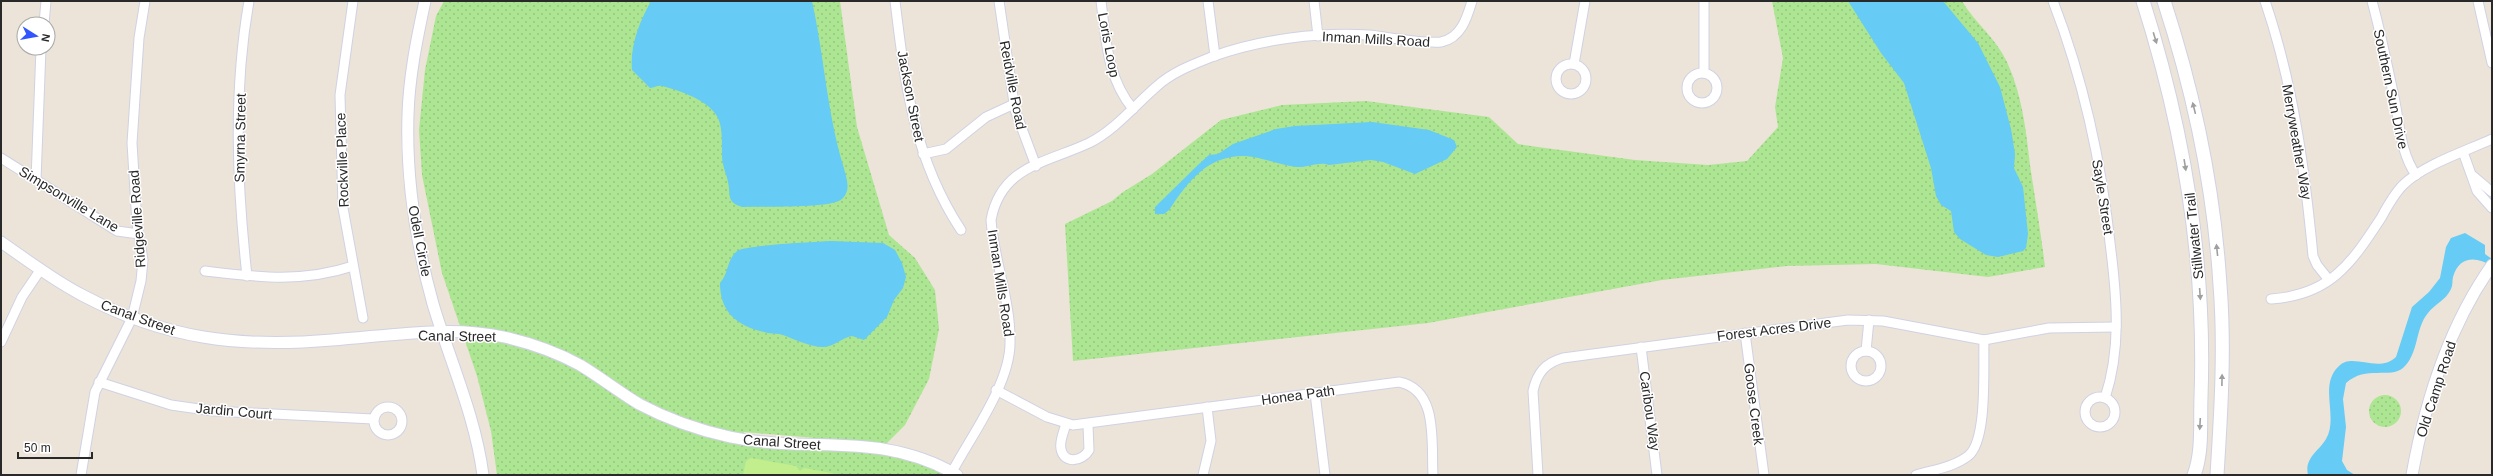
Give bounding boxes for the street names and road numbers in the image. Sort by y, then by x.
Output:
street label: Loris Loop [1095,11,1123,79]
street label: Inman Mills Road [1322,28,1430,50]
street label: Southern Sun Drive [2370,28,2412,151]
street label: Reidville Road [997,39,1029,131]
street label: Jackson Street [894,49,928,143]
street label: Merryweather Way [2279,83,2315,201]
street label: Smyrna Street [231,93,249,183]
street label: Rockville Place [332,112,352,208]
street label: Sayle Street [2089,158,2117,236]
street label: Simpsonville Lane [16,163,122,235]
street label: Ridgeville Road [126,170,148,268]
street label: Stillwater Trail [2181,192,2207,280]
street label: Odell Circle [405,204,435,278]
street label: Inman Mills Road [985,228,1017,338]
street label: Canal Street [99,296,177,338]
street label: Forest Acres Drive [1716,314,1832,344]
street label: Canal Street [418,327,496,345]
street label: Old Camp Road [2413,339,2459,439]
street label: Goose Creek [1741,362,1767,447]
street label: Caribou Way [1636,370,1664,452]
street label: Honea Path [1260,382,1336,408]
street label: Jardin Court [195,400,273,422]
street label: Canal Street [743,431,821,453]

